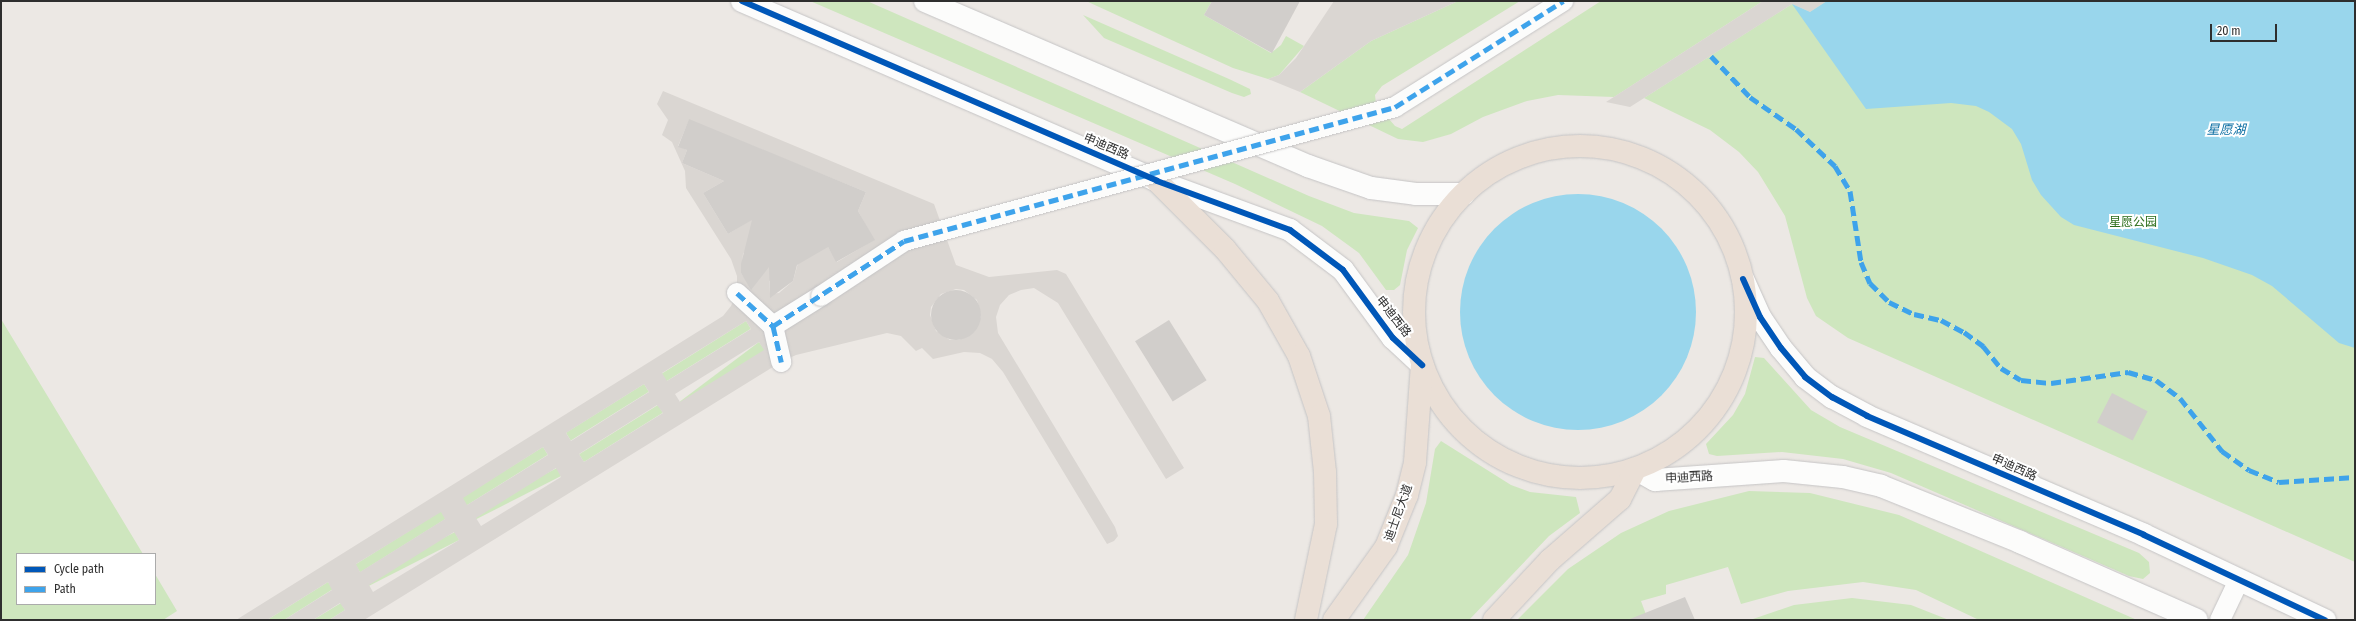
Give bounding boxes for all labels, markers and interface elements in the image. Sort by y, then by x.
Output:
scale bar [2212,16,2279,42]
text: 20 m [2217,24,2241,38]
water label: 星愿湖 [2207,122,2245,138]
street label: 申迪西路 [1081,131,1131,163]
park label: 星愿公园 [2109,216,2157,230]
street label: 申迪西路 [1373,294,1413,340]
street label: 申迪西路 [1989,452,2039,484]
street label: 申迪西路 [1665,470,1713,486]
street label: 迪士尼大道 [1382,482,1416,544]
legend [16,553,156,605]
text: Cycle path [54,562,104,576]
text: Path [54,582,76,596]

